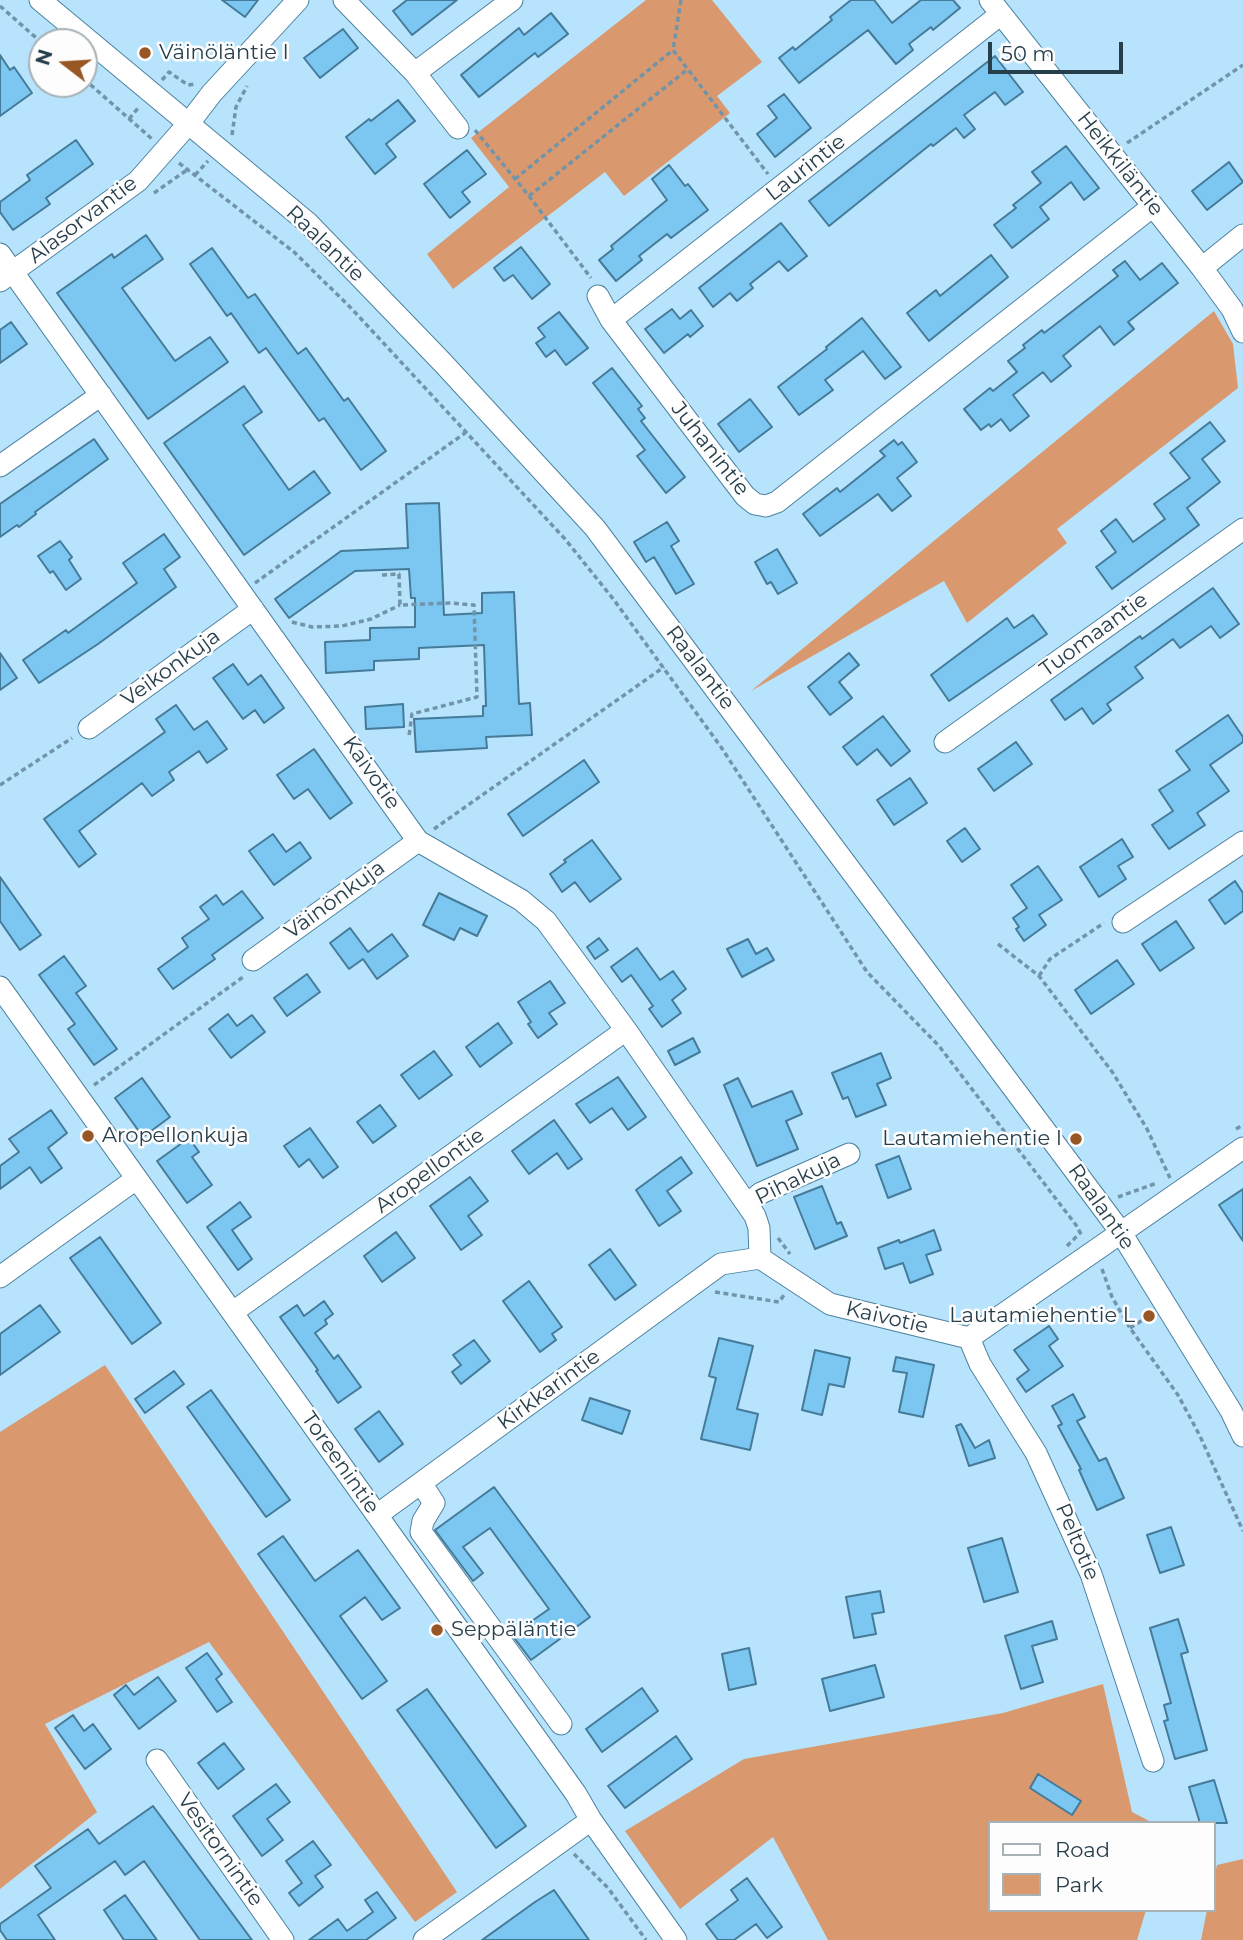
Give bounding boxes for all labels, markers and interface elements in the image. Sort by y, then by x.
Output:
north arrow [28,28,98,98]
scale bar [991,28,1126,72]
place label: Väinöläntie I [159,40,289,66]
text: 50 m [1001,41,1055,66]
marker: Väinöläntie I [137,45,153,61]
text: N [31,47,58,68]
street label: Heikkiläntie [1072,107,1168,221]
street label: Laurintie [761,129,851,207]
street label: Alasorvantie [24,171,142,269]
street label: Raalantie [281,201,369,287]
street label: Juhanintie [666,397,754,501]
street label: Tuomaantie [1035,587,1153,683]
street label: Raalantie [660,621,740,715]
street label: Veikonkuja [117,624,225,712]
street label: Kaivotie [337,731,405,815]
street label: Väinönkuja [280,855,390,945]
place label: Aropellonkuja [102,1123,249,1149]
street label: Aropellontie [370,1123,490,1219]
place label: Lautamiehentie I [882,1126,1062,1152]
marker: Aropellonkuja [80,1128,96,1144]
marker: Lautamiehentie I [1068,1131,1084,1147]
street label: Pihakuja [751,1148,845,1210]
street label: Raalantie [1062,1159,1140,1255]
street label: Kaivotie [843,1296,931,1340]
place label: Lautamiehentie L [949,1303,1135,1329]
marker: Lautamiehentie L [1141,1308,1157,1324]
street label: Kirkkarintie [493,1344,605,1436]
street label: Toreenintie [296,1407,384,1519]
street label: Peltotie [1050,1500,1104,1584]
place label: Seppäläntie [451,1617,576,1643]
marker: Seppäläntie [429,1622,445,1638]
street label: Vesitornintie [172,1789,268,1911]
legend [988,1821,1215,1912]
text: Road [1055,1837,1110,1862]
text: Park [1055,1872,1103,1897]

